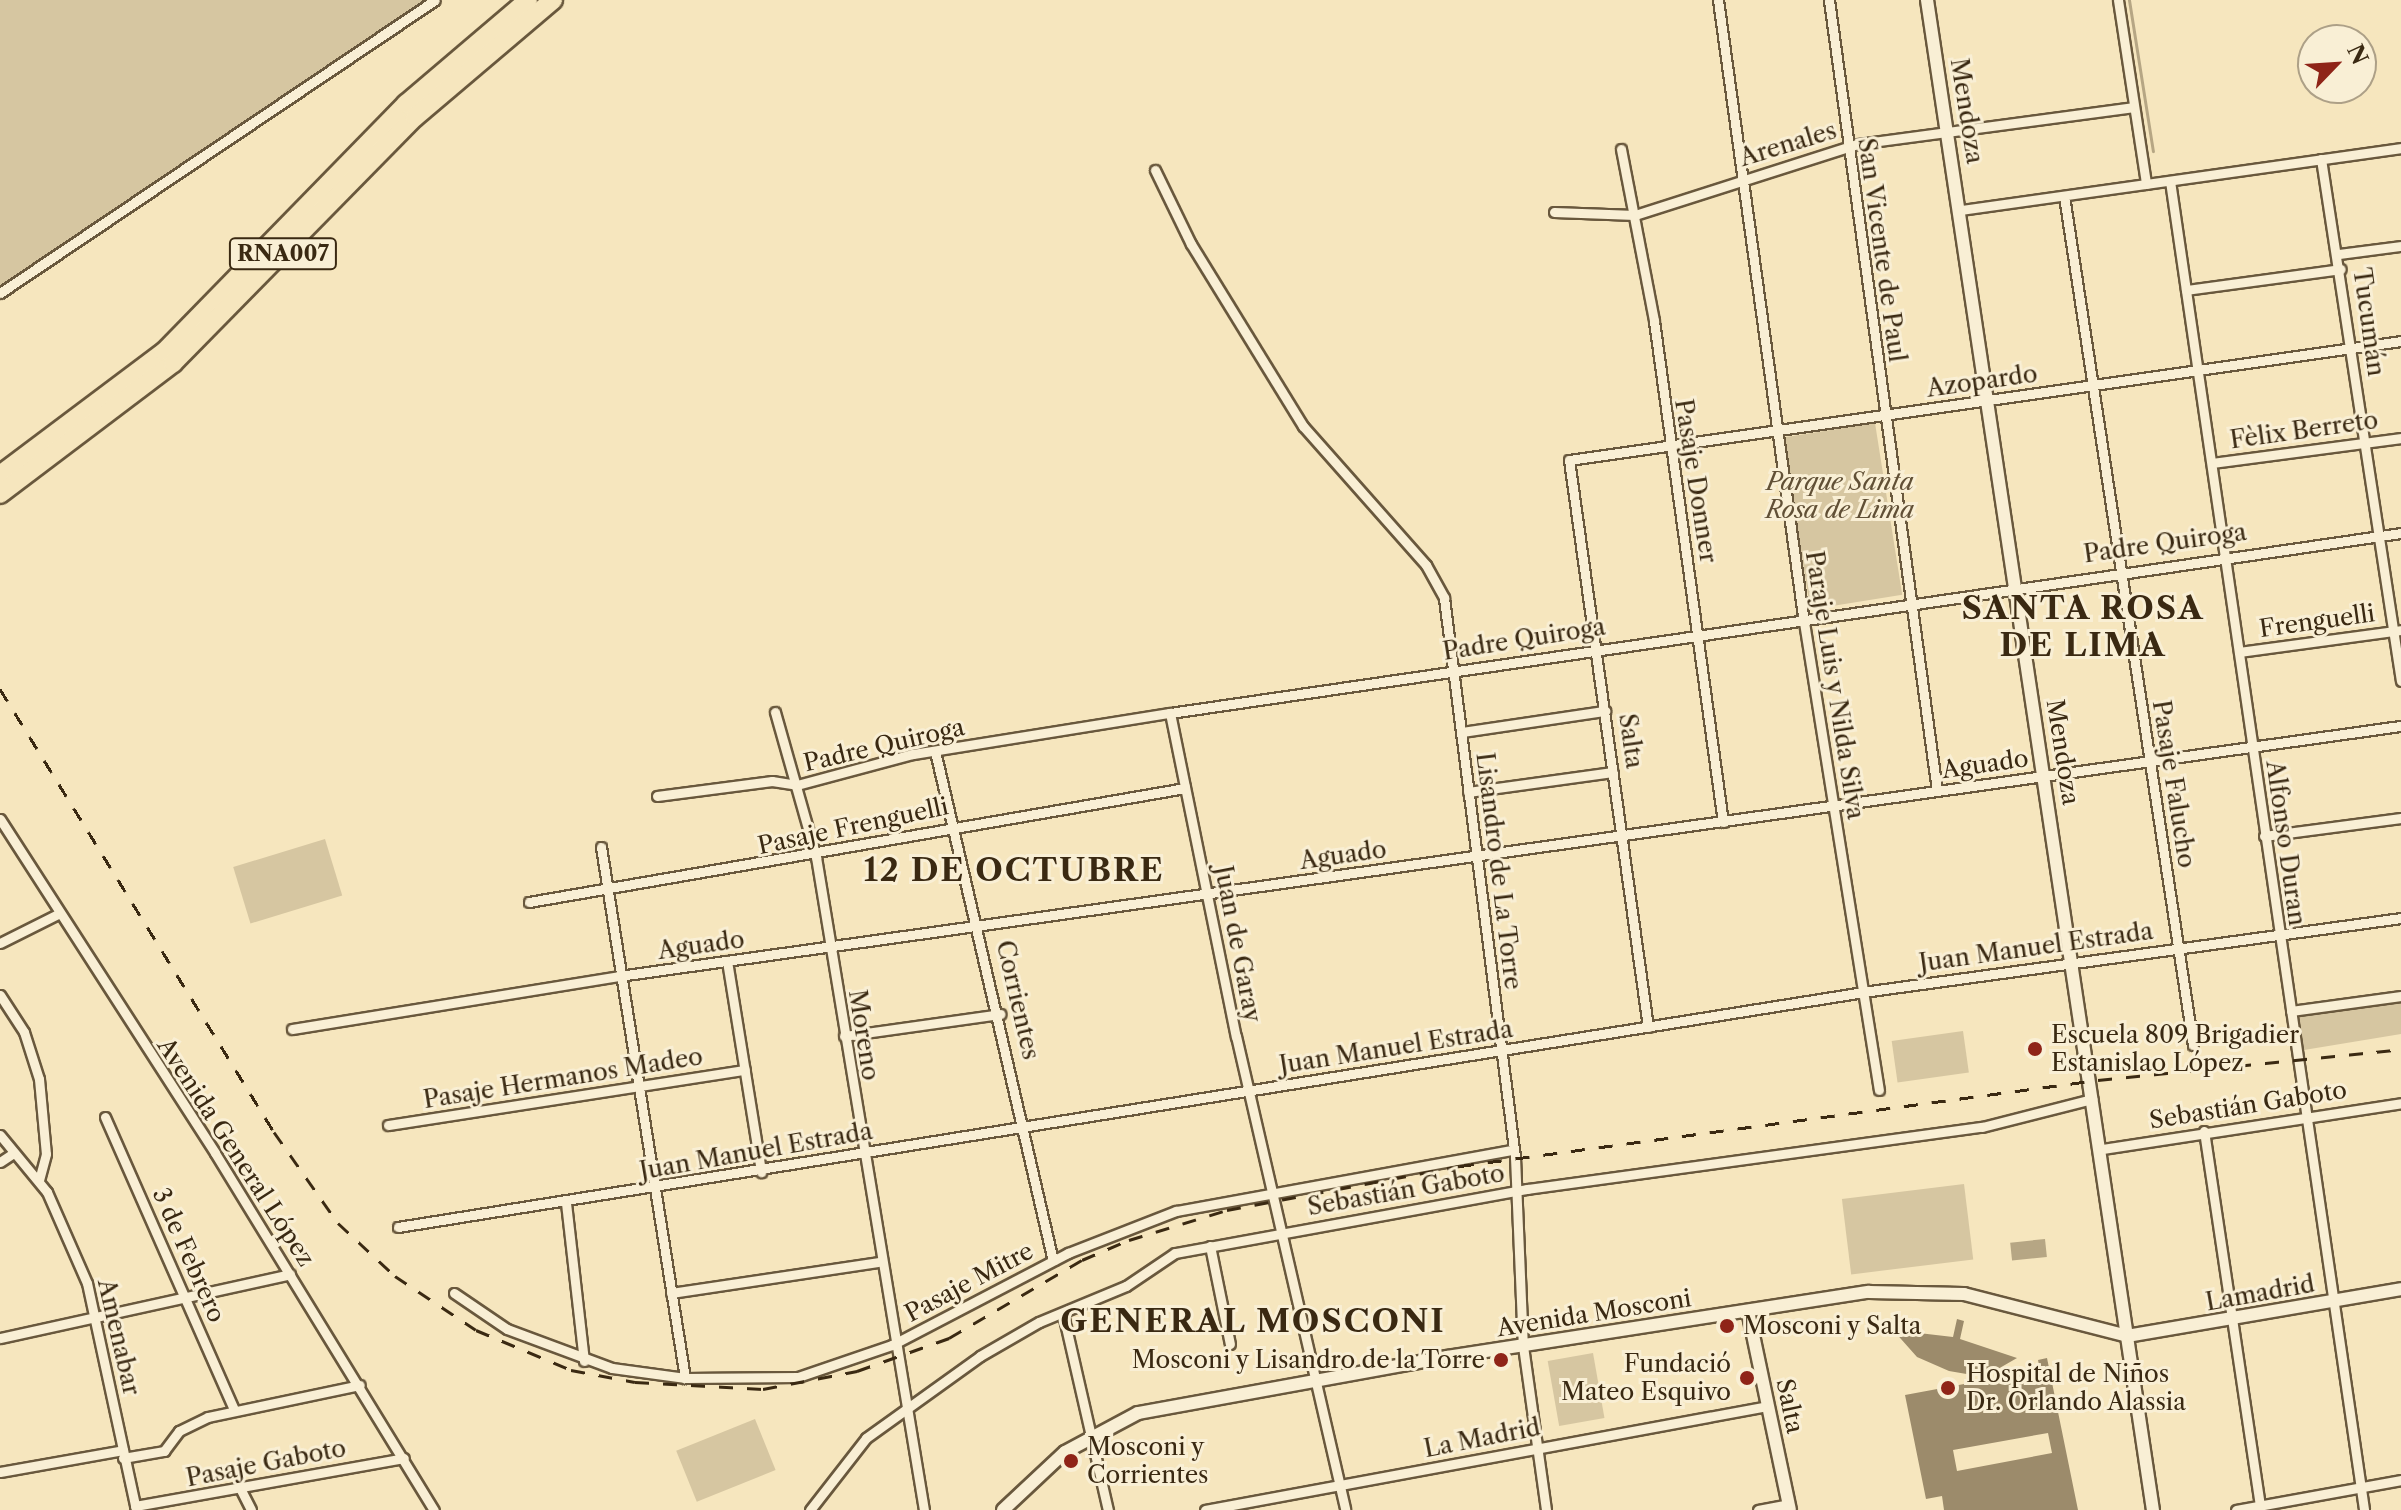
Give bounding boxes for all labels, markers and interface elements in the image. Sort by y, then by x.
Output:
north arrow [2297,24,2377,104]
text: N [2341,40,2374,69]
street label: Mendoza [1944,56,1990,166]
street label: Arenales [1736,116,1840,172]
street label: San Vicente de Paul [1852,136,1912,364]
road number: RNA007 [227,236,339,272]
street label: Tucumán [2347,266,2391,378]
street label: Azopardo [1925,359,2039,403]
street label: Pasaje Donner [1669,397,1723,565]
street label: Fèlix Berreto [2228,405,2380,455]
park label: Parque Santa Rosa de Lima [1766,468,1914,524]
street label: Padre Quiroga [2082,517,2248,569]
street label: Paraje Luis y Nilda Silva [1799,548,1871,822]
district label: SANTA ROSA DE LIMA [1961,590,2205,665]
street label: Frenguelli [2257,599,2377,643]
street label: Padre Quiroga [1441,612,1607,666]
street label: Mendoza [2040,697,2086,807]
street label: Pasaje Falucho [2147,698,2201,870]
street label: Padre Quiroga [801,712,967,778]
street label: Salta [1613,712,1649,770]
street label: Aguado [1940,744,2030,784]
street label: Lisandro de La Torre [1470,750,1528,992]
street label: Alfonso Duran [2260,759,2312,927]
street label: Pasaje Frenguelli [755,792,951,860]
street label: Aguado [1298,835,1388,875]
district label: 12 DE OCTUBRE [863,851,1165,889]
street label: Juan de Garay [1209,863,1267,1025]
street label: Juan Manuel Estrada [1917,916,2155,978]
street label: Aguado [656,925,746,965]
street label: Corrientes [990,938,1046,1062]
street label: Moreno [843,988,885,1082]
street label: Juan Manuel Estrada [1277,1014,1515,1080]
place label: Escuela 809 Brigadier Estanislao López [2051,1021,2300,1077]
street label: Avenida General López [151,1032,321,1272]
marker: Escuela 809 Brigadier Estanislao López [2026,1040,2044,1058]
street label: Pasaje Hermanos Madeo [421,1042,705,1114]
street label: Sebastián Gaboto [2147,1075,2349,1135]
street label: Juan Manuel Estrada [637,1116,875,1186]
street label: Sebastián Gaboto [1305,1158,1507,1222]
street label: 3 de Febrero [146,1183,232,1327]
street label: Pasaje Mitre [900,1236,1038,1328]
street label: Lamadrid [2203,1269,2317,1317]
street label: Amenabar [92,1276,146,1398]
street label: Avenida Mosconi [1495,1283,1693,1343]
district label: GENERAL MOSCONI [1060,1302,1446,1340]
place label: Mosconi y Salta [1743,1312,1923,1340]
marker: Mosconi y Salta [1718,1317,1736,1335]
place label: Mosconi y Lisandro de la Torre [1129,1346,1485,1374]
place label: Fundació Mateo Esquivo [1561,1350,1731,1406]
marker: Mosconi y Lisandro de la Torre [1492,1351,1510,1369]
place label: Hospital de Niños Dr. Orlando Alassia [1966,1360,2187,1416]
marker: Fundació Mateo Esquivo [1738,1369,1756,1387]
street label: Salta [1770,1376,1810,1436]
marker: Hospital de Niños Dr. Orlando Alassia [1937,1377,1959,1399]
street label: La Madrid [1421,1413,1543,1463]
street label: Pasaje Gaboto [184,1433,348,1493]
place label: Mosconi y Corrientes [1087,1433,1209,1489]
marker: Mosconi y Corrientes [1062,1452,1080,1470]

